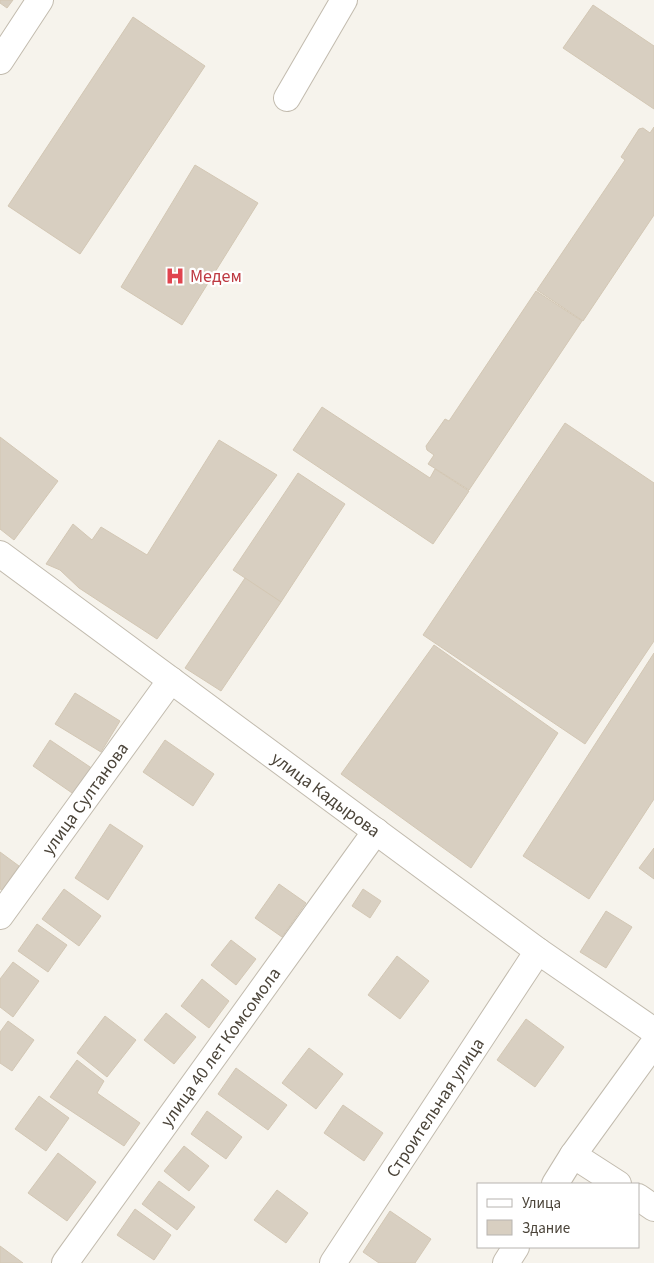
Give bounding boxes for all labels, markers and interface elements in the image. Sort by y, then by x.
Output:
place label: Медем [190,264,242,289]
hospital icon: Медем [164,265,186,287]
street label: улица Султанова [36,737,134,860]
street label: улица Кадырова [266,746,386,843]
street label: улица 40 лет Комсомола [154,962,286,1132]
street label: Строительная улица [380,1033,490,1182]
legend [477,1183,639,1248]
text: Улица [522,1193,561,1214]
text: Здание [522,1218,570,1239]

